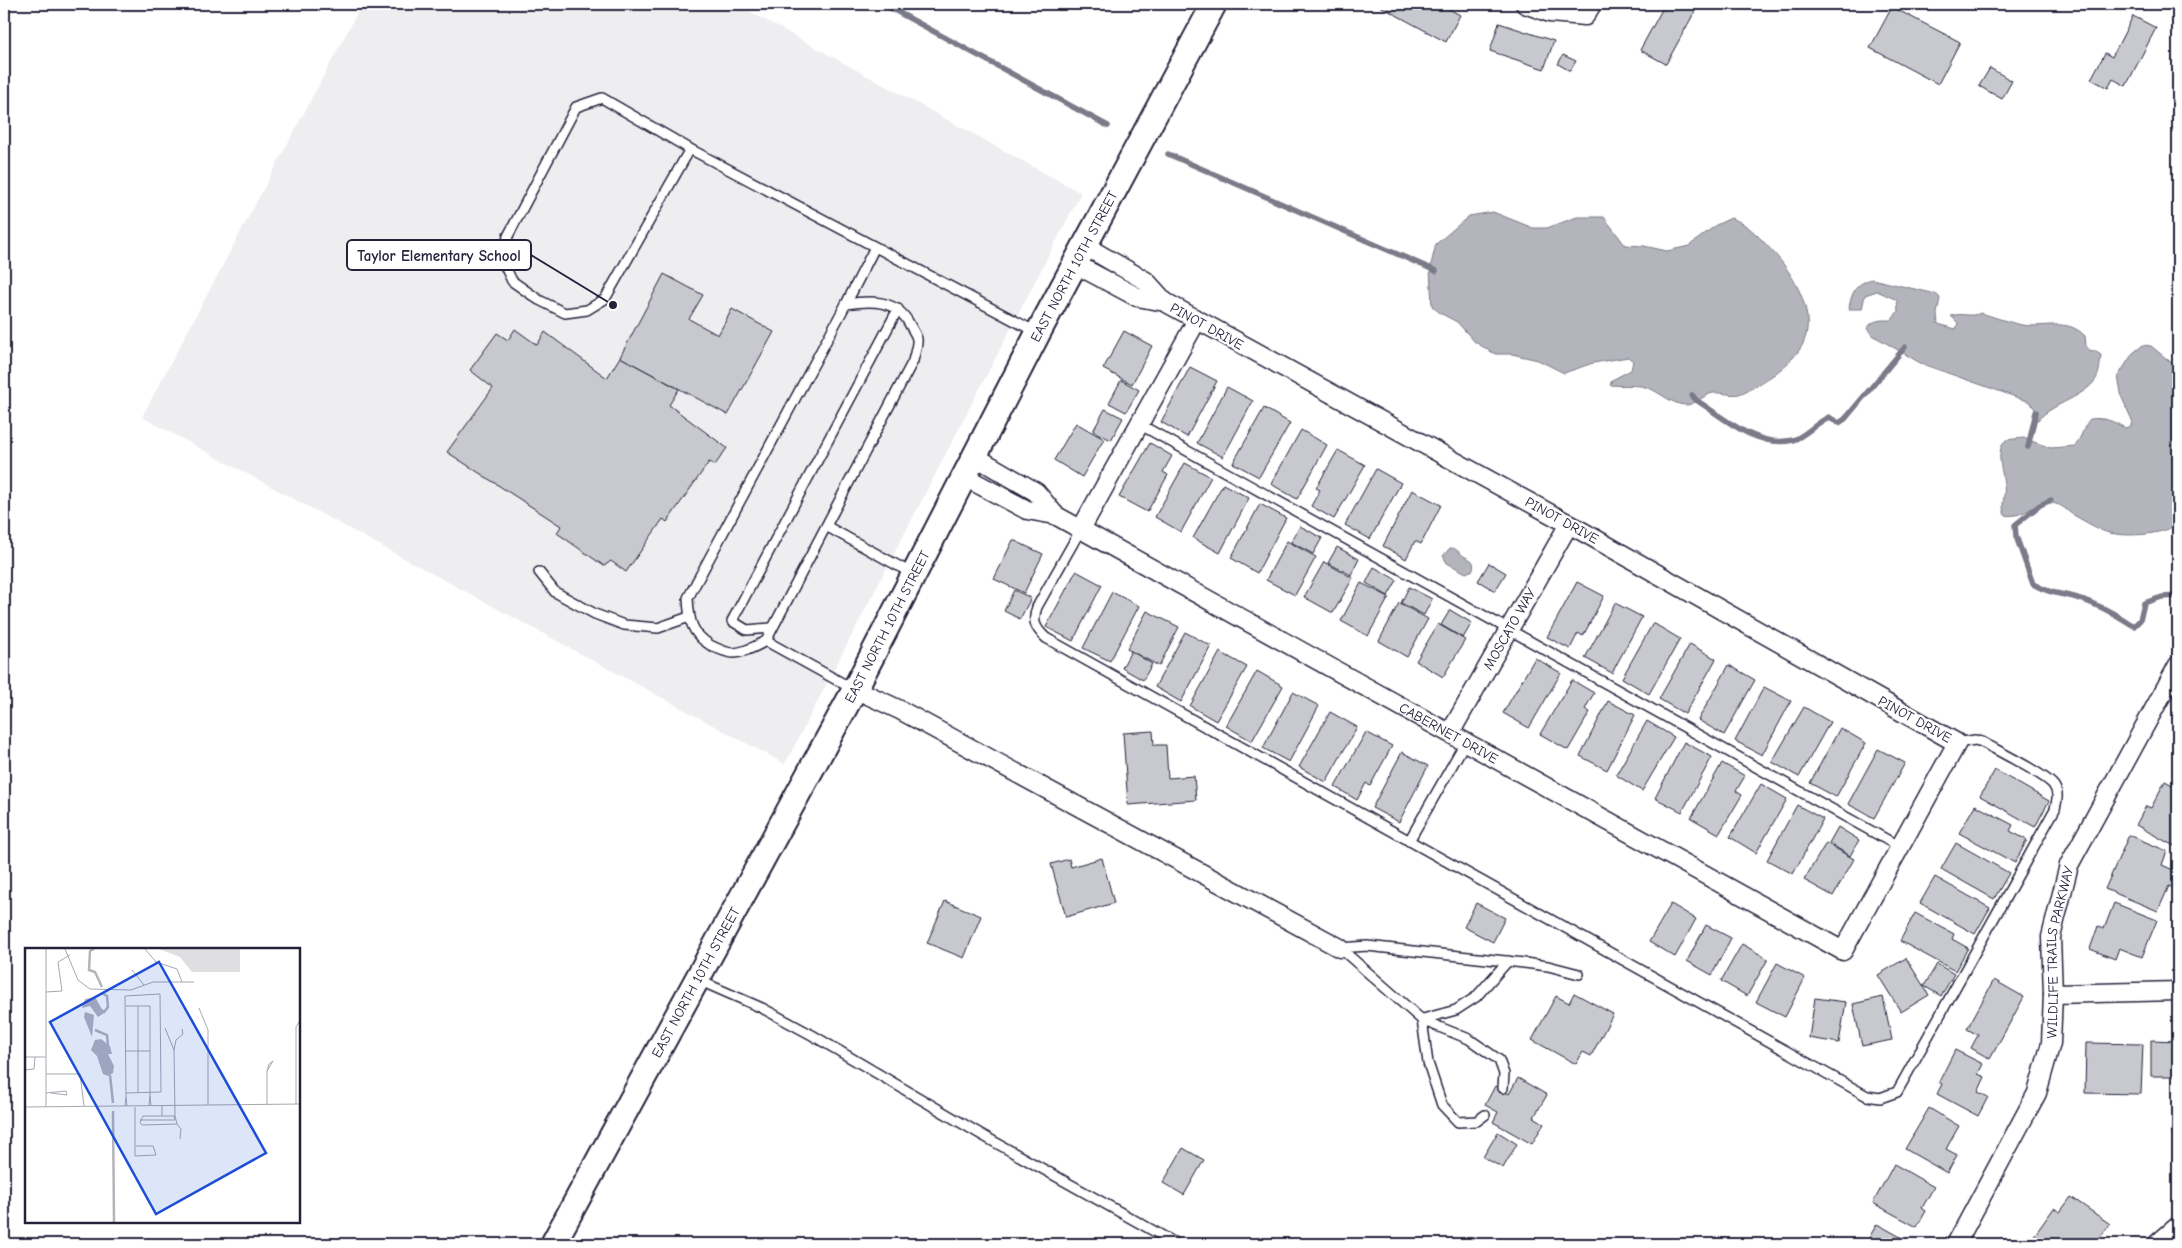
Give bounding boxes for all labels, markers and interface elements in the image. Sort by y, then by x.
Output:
street label: EAST NORTH 10TH STREET [1027,187,1122,345]
callout: Taylor Elementary School [347,240,531,270]
text: Taylor Elementary School [357,247,521,265]
street label: PINOT DRIVE [1167,299,1246,354]
street label: PINOT DRIVE [1522,493,1601,548]
street label: EAST NORTH 10TH STREET [841,547,934,706]
street label: MOSCATO WAY [1480,584,1540,673]
street label: PINOT DRIVE [1875,692,1954,747]
street label: CABERNET DRIVE [1396,699,1501,767]
street label: WILDLIFE TRAILS PARKWAY [2043,864,2078,1039]
street label: EAST NORTH 10TH STREET [648,904,744,1061]
inset map [25,948,300,1223]

